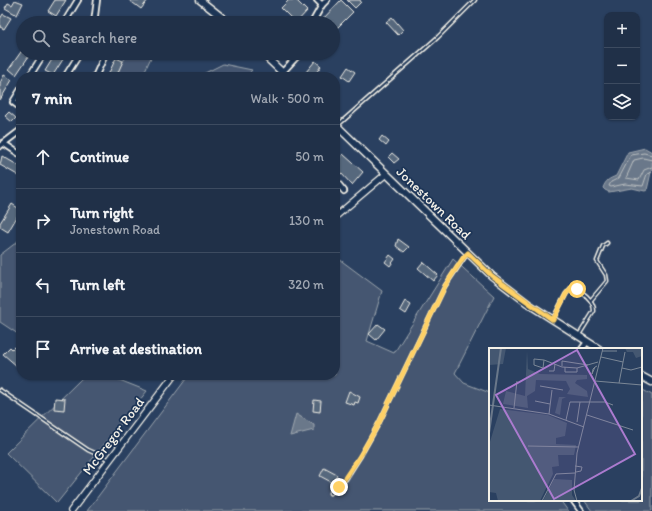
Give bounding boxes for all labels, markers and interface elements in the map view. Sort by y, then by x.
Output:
map controls [604,12,640,120]
button: + [604,12,640,48]
search box [16,16,340,60]
icon: search [30,27,52,49]
text: Search here [62,29,137,47]
button: − [604,48,640,84]
button: layers [604,84,640,120]
text: 7 min [32,88,72,108]
text: Walk · 500 m [251,91,324,106]
icon: ahead [32,146,54,168]
text: Continue [70,148,129,166]
text: 50 m [295,149,324,164]
street label: Jonestown Road [393,164,475,243]
text: Turn right [70,204,134,222]
icon: right [32,210,54,232]
text: 130 m [289,213,324,228]
text: Jonestown Road [70,222,160,237]
icon: left [32,274,54,296]
text: Turn left [70,276,125,294]
text: 320 m [288,277,324,292]
route start [568,280,586,298]
icon: arrive [32,338,54,360]
text: Arrive at destination [70,340,202,358]
inset map [489,348,642,501]
street label: McGregor Road [79,394,148,478]
route end [330,478,348,496]

